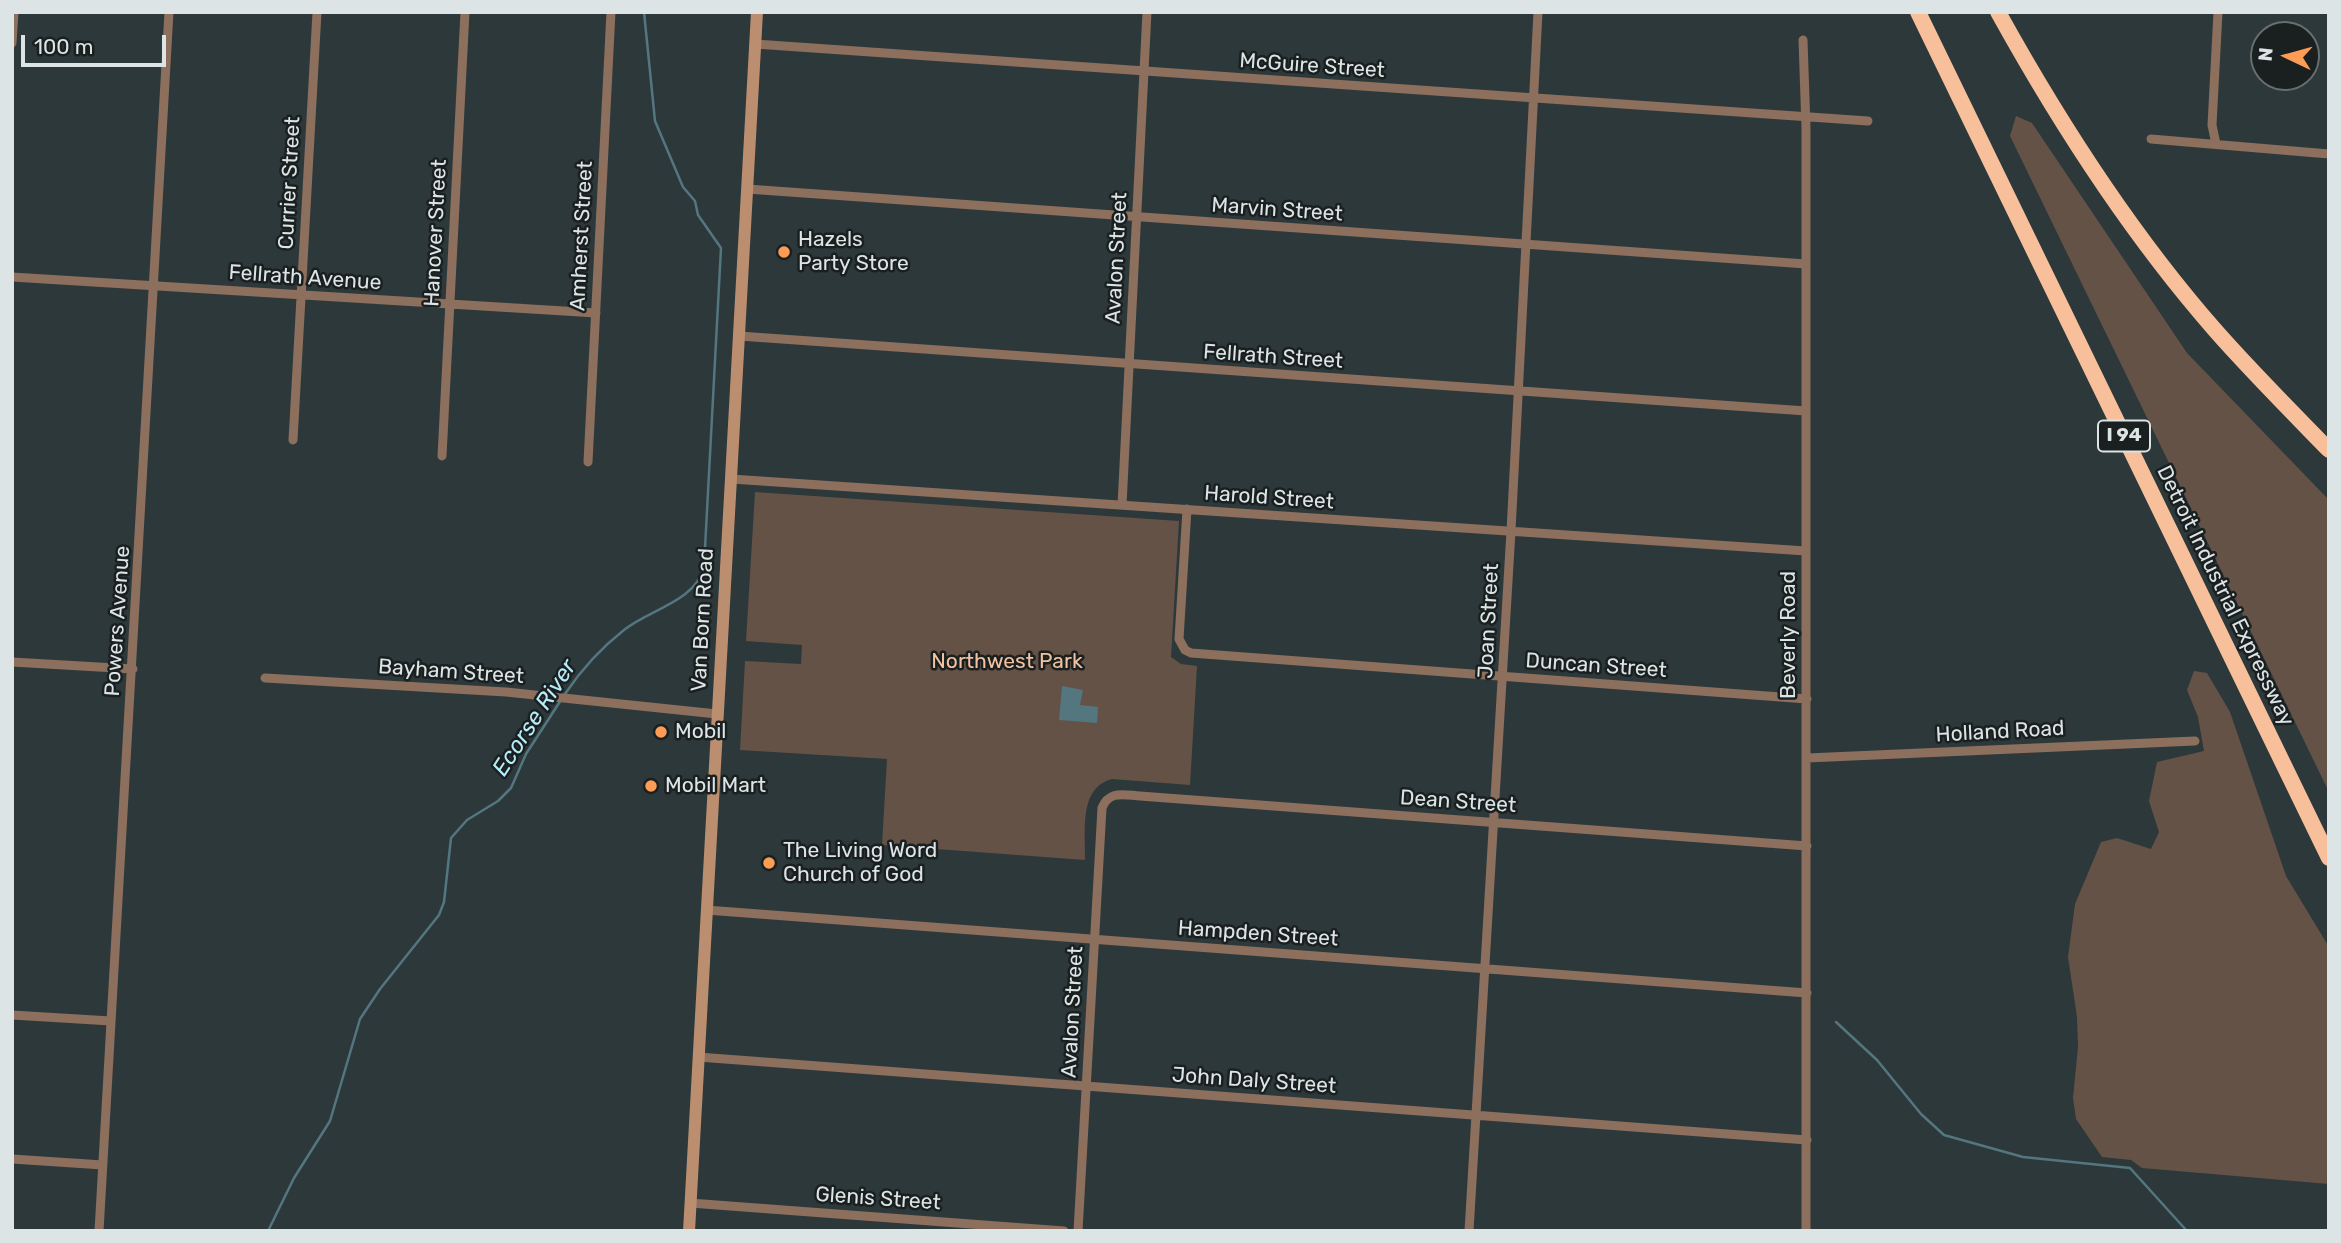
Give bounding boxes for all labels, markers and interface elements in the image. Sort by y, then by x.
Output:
scale bar [24,21,170,65]
north arrow [2250,21,2320,91]
text: 100 m [34,34,93,59]
text: N [2254,46,2278,62]
street label: McGuire Street [1238,48,1386,84]
street label: Currier Street [274,116,306,250]
street label: Hanover Street [420,159,452,307]
street label: Amherst Street [565,160,599,312]
street label: Avalon Street [1101,191,1133,325]
street label: Marvin Street [1211,193,1343,227]
place label: Hazels Party Store [798,227,909,277]
marker: Hazels Party Store [776,244,792,260]
street label: Fellrath Avenue [228,260,382,296]
street label: Fellrath Street [1202,340,1344,374]
road number: I 94 [2098,420,2150,452]
street label: Detroit Industrial Expressway [2151,462,2299,730]
street label: Harold Street [1203,481,1335,515]
street label: Powers Avenue [100,545,136,697]
street label: Van Born Road [687,548,719,692]
street label: Joan Street [1473,563,1505,679]
street label: Beverly Road [1776,571,1802,699]
street label: Duncan Street [1524,648,1668,684]
park label: Northwest Park [931,649,1083,675]
street label: Bayham Street [377,654,525,690]
water label: Ecorse River [487,655,583,781]
street label: Holland Road [1935,716,2065,748]
place label: Mobil [675,719,726,745]
marker: Mobil [653,724,669,740]
place label: Mobil Mart [665,773,766,799]
marker: Mobil Mart [643,778,659,794]
street label: Dean Street [1399,785,1517,819]
place label: The Living Word Church of God [783,838,937,888]
marker: The Living Word Church of God [761,855,777,871]
street label: Hampden Street [1177,916,1339,952]
street label: Avalon Street [1057,945,1089,1079]
street label: John Daly Street [1171,1063,1337,1099]
street label: Glenis Street [815,1182,941,1216]

